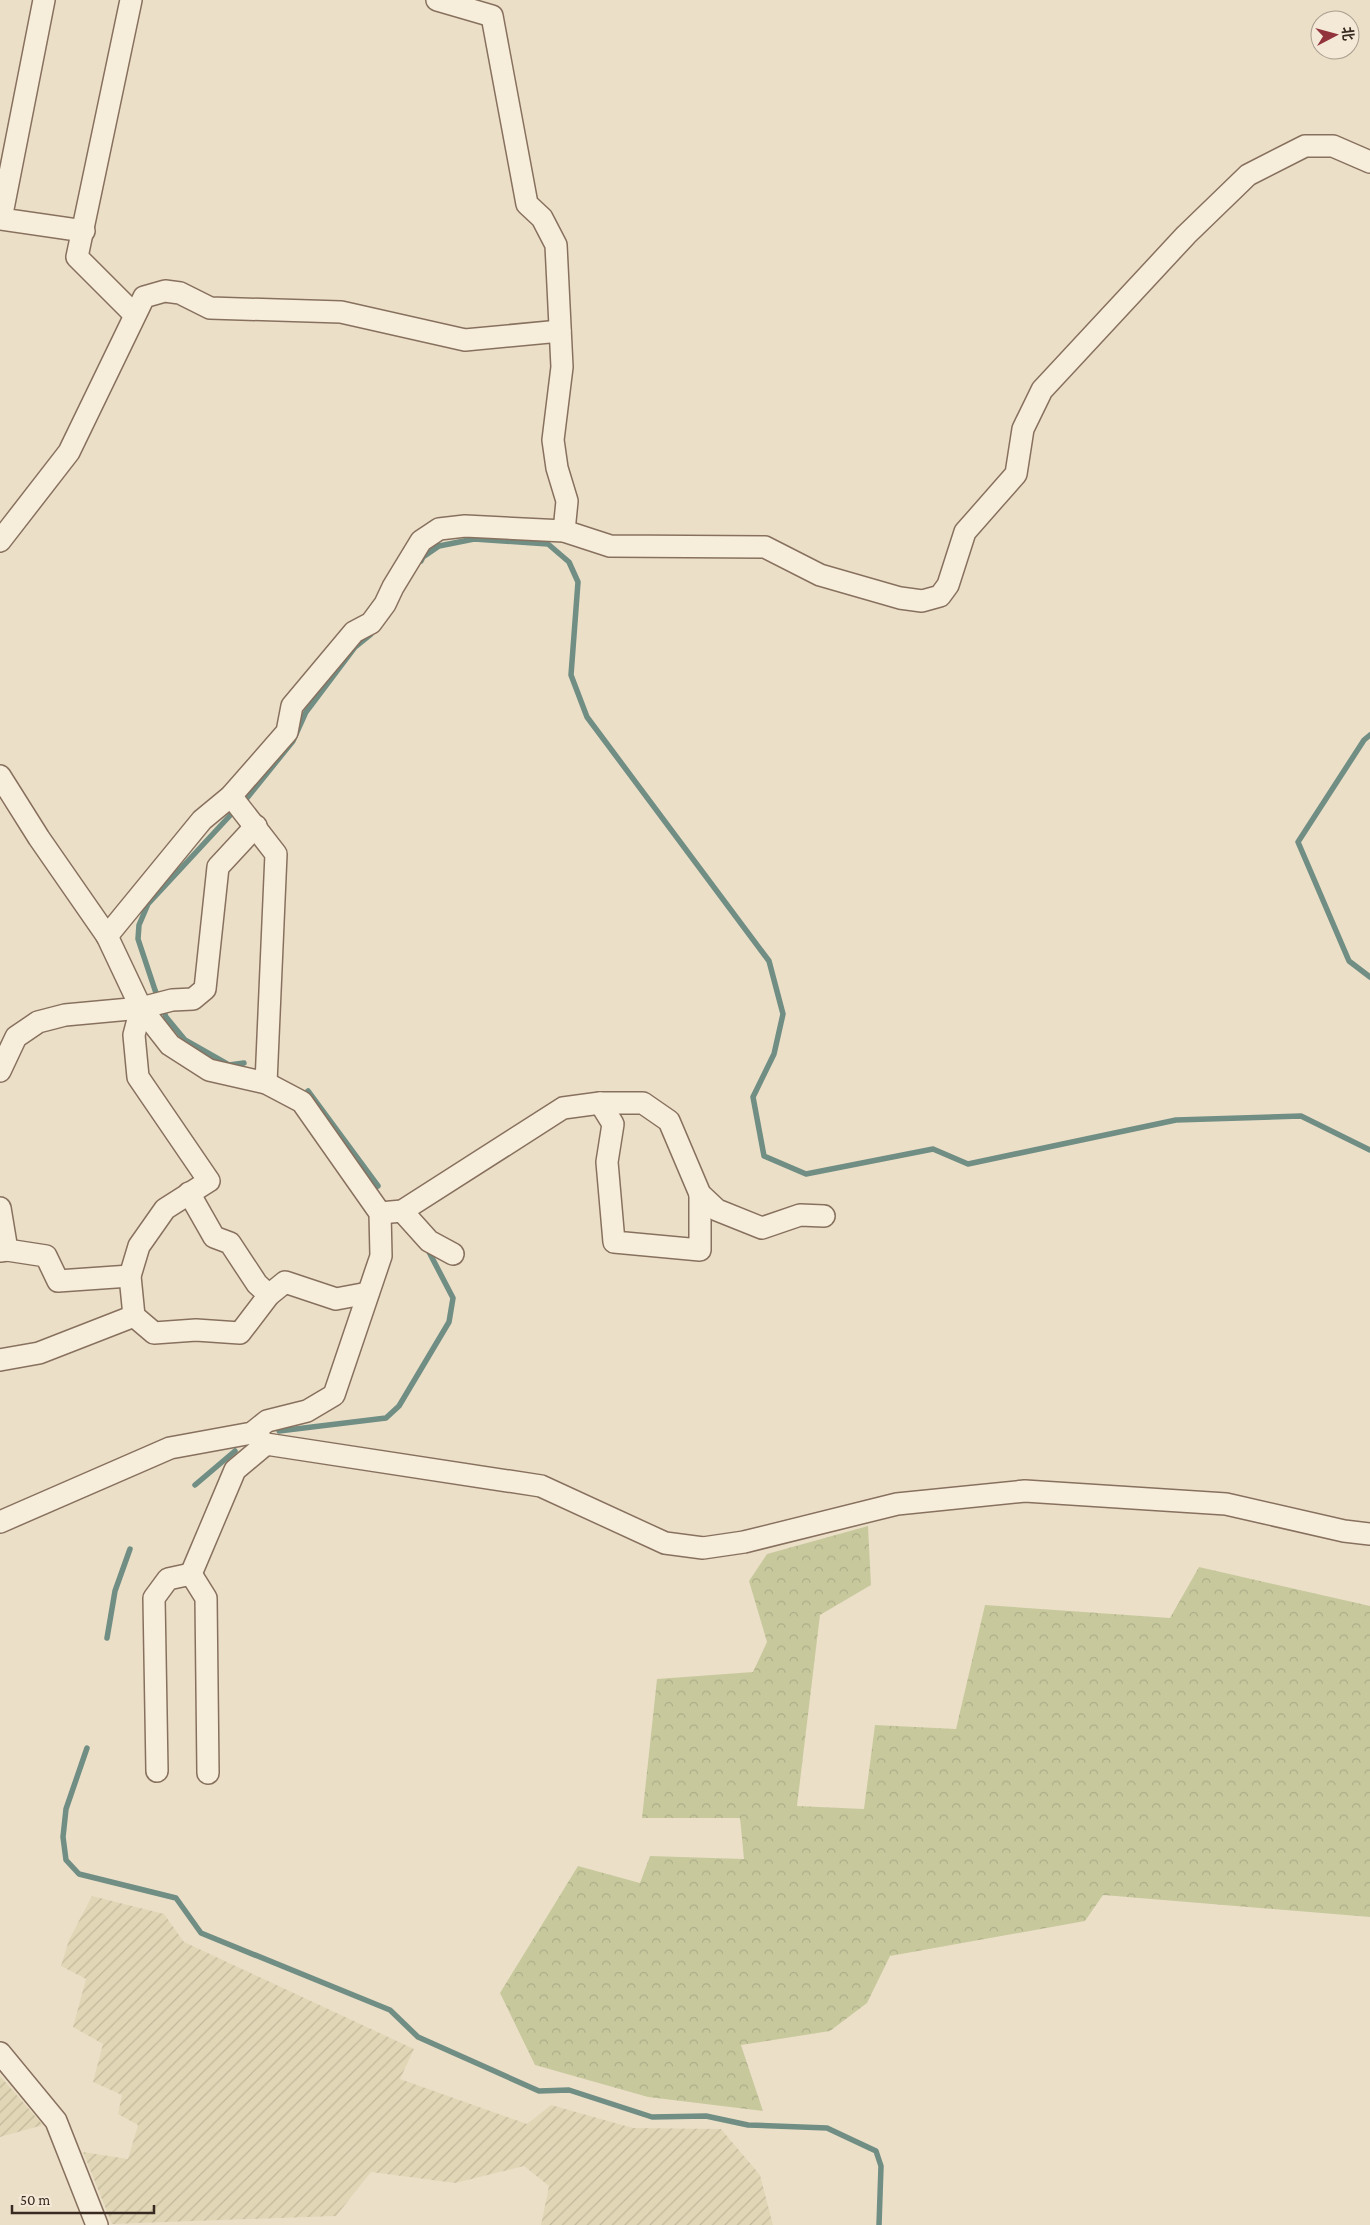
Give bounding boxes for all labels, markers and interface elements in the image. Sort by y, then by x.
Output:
north arrow [1310,10,1360,60]
text: 北 [1339,26,1357,41]
scale bar [12,2182,155,2214]
text: 50 m [20,2192,50,2208]

